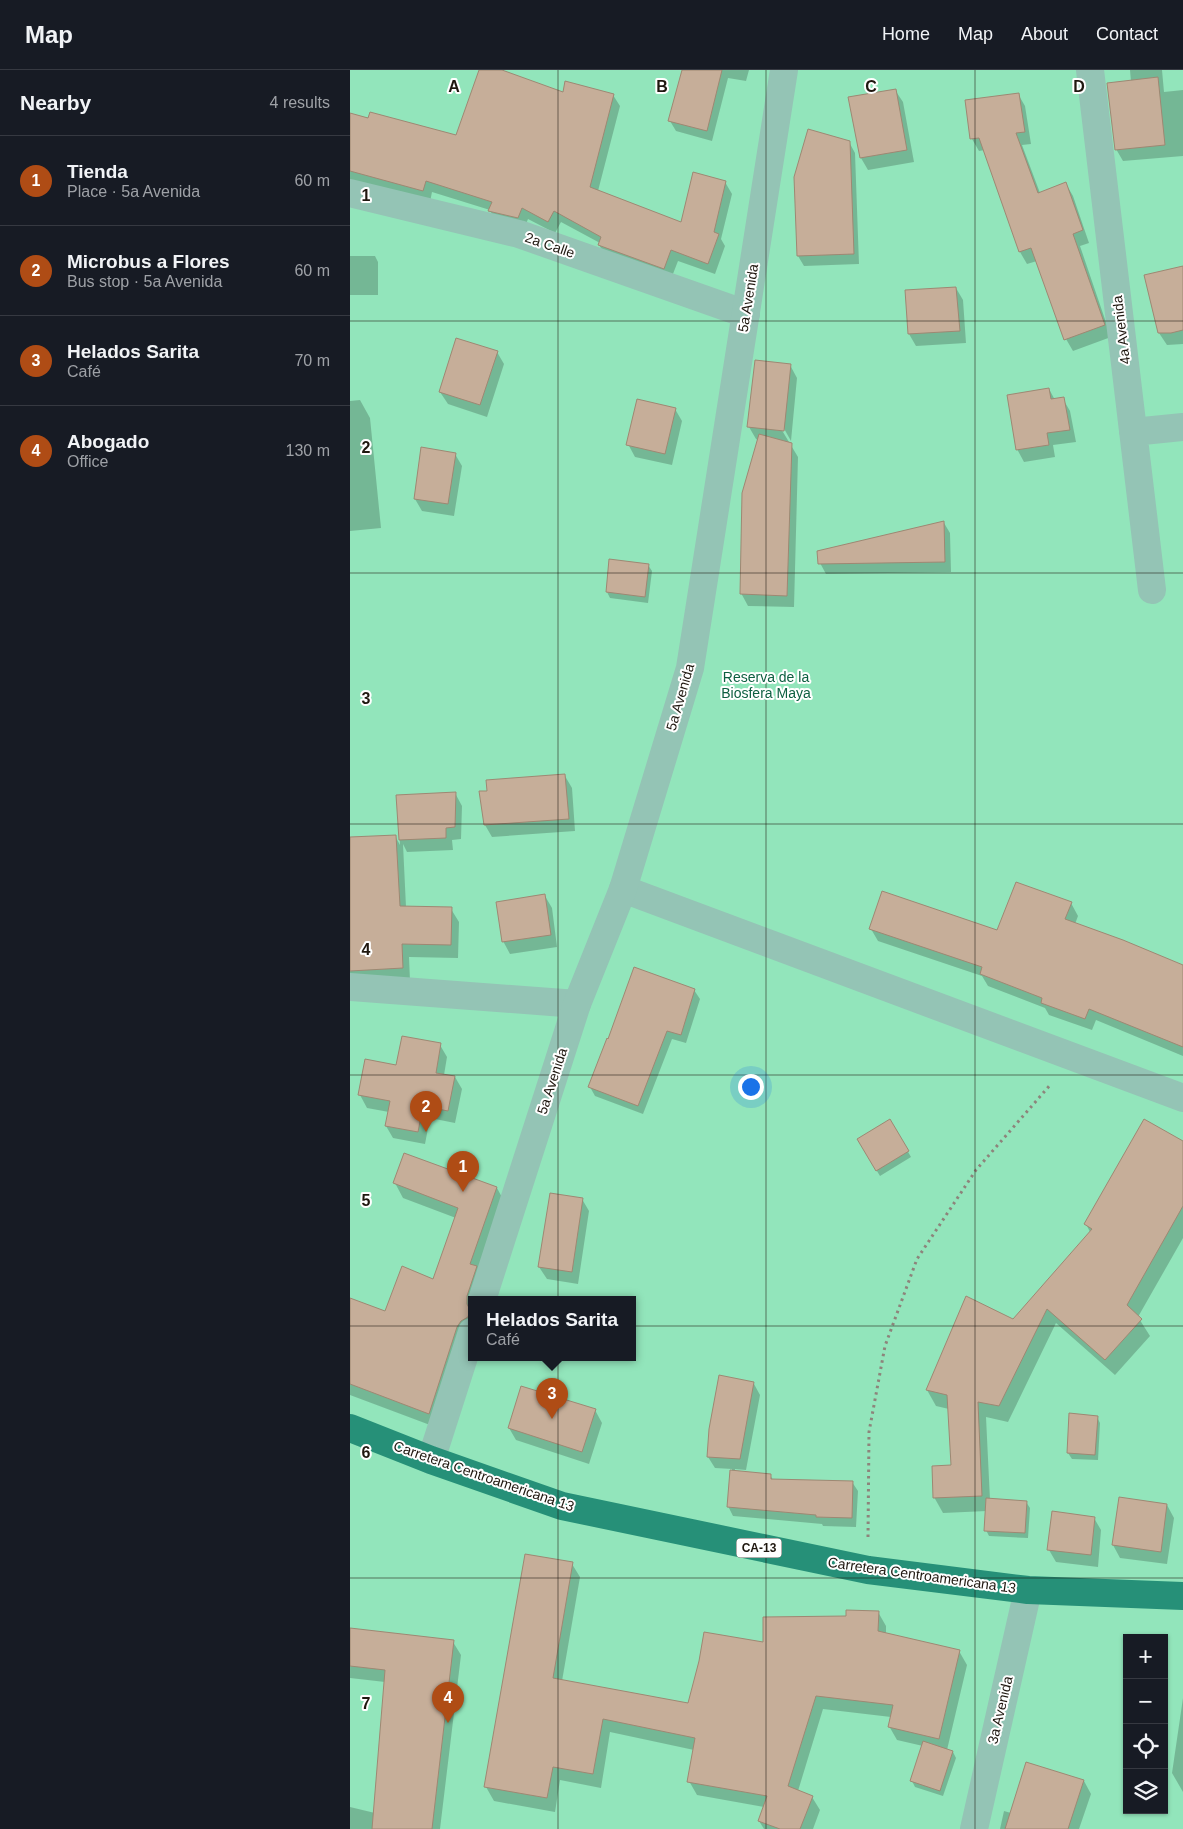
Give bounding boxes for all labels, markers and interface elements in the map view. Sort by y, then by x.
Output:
text: Map [25,21,73,48]
text: Home [882,24,930,44]
text: Map [958,24,993,44]
text: About [1021,24,1068,44]
text: Contact [1096,24,1158,44]
text: A [448,78,460,95]
text: B [656,78,668,95]
text: C [865,78,877,95]
text: D [1073,78,1085,95]
text: Nearby [20,91,91,114]
text: 4 results [270,94,330,111]
text: Tienda [67,161,128,182]
text: 1 [32,172,40,189]
text: 60 m [294,172,330,189]
text: Place · 5a Avenida [67,183,200,200]
text: 1 [362,187,371,204]
street label: 2a Calle [523,229,577,261]
text: Microbus a Flores [67,251,230,272]
text: 2 [32,262,40,279]
text: 60 m [294,262,330,279]
street label: 5a Avenida [735,262,761,333]
text: Bus stop · 5a Avenida [67,273,222,290]
street label: 4a Avenida [1109,295,1133,365]
text: Helados Sarita [67,341,199,362]
text: 3 [32,352,40,369]
text: 70 m [294,352,330,369]
text: Café [67,363,101,380]
text: Abogado [67,431,149,452]
text: 2 [362,439,371,456]
text: 4 [32,442,40,459]
text: 130 m [286,442,330,459]
text: Office [67,453,109,470]
street label: 5a Avenida [663,661,697,732]
park label: Reserva de la Biosfera Maya [721,669,811,701]
text: 3 [362,690,371,707]
text: 4 [362,941,371,958]
street label: 5a Avenida [534,1046,570,1116]
your location [738,1074,764,1100]
pin: 2 [410,1091,442,1132]
pin: 1 [447,1151,479,1192]
text: 5 [362,1192,371,1209]
popup [468,1296,636,1361]
text: Helados Sarita [486,1309,618,1330]
text: Café [486,1331,520,1348]
pin: 3 [536,1378,568,1419]
street label: Carretera Centroamericana 13 [392,1438,577,1515]
text: 6 [362,1444,371,1461]
road number: CA-13 [736,1539,782,1558]
street label: Carretera Centroamericana 13 [827,1554,1017,1596]
map controls [1123,1634,1168,1814]
button: + [1123,1634,1168,1679]
street label: 3a Avenida [984,1674,1016,1745]
button: − [1123,1679,1168,1724]
pin: 4 [432,1682,464,1723]
text: 7 [362,1695,371,1712]
button: locate [1123,1724,1168,1769]
button: layers [1123,1769,1168,1814]

